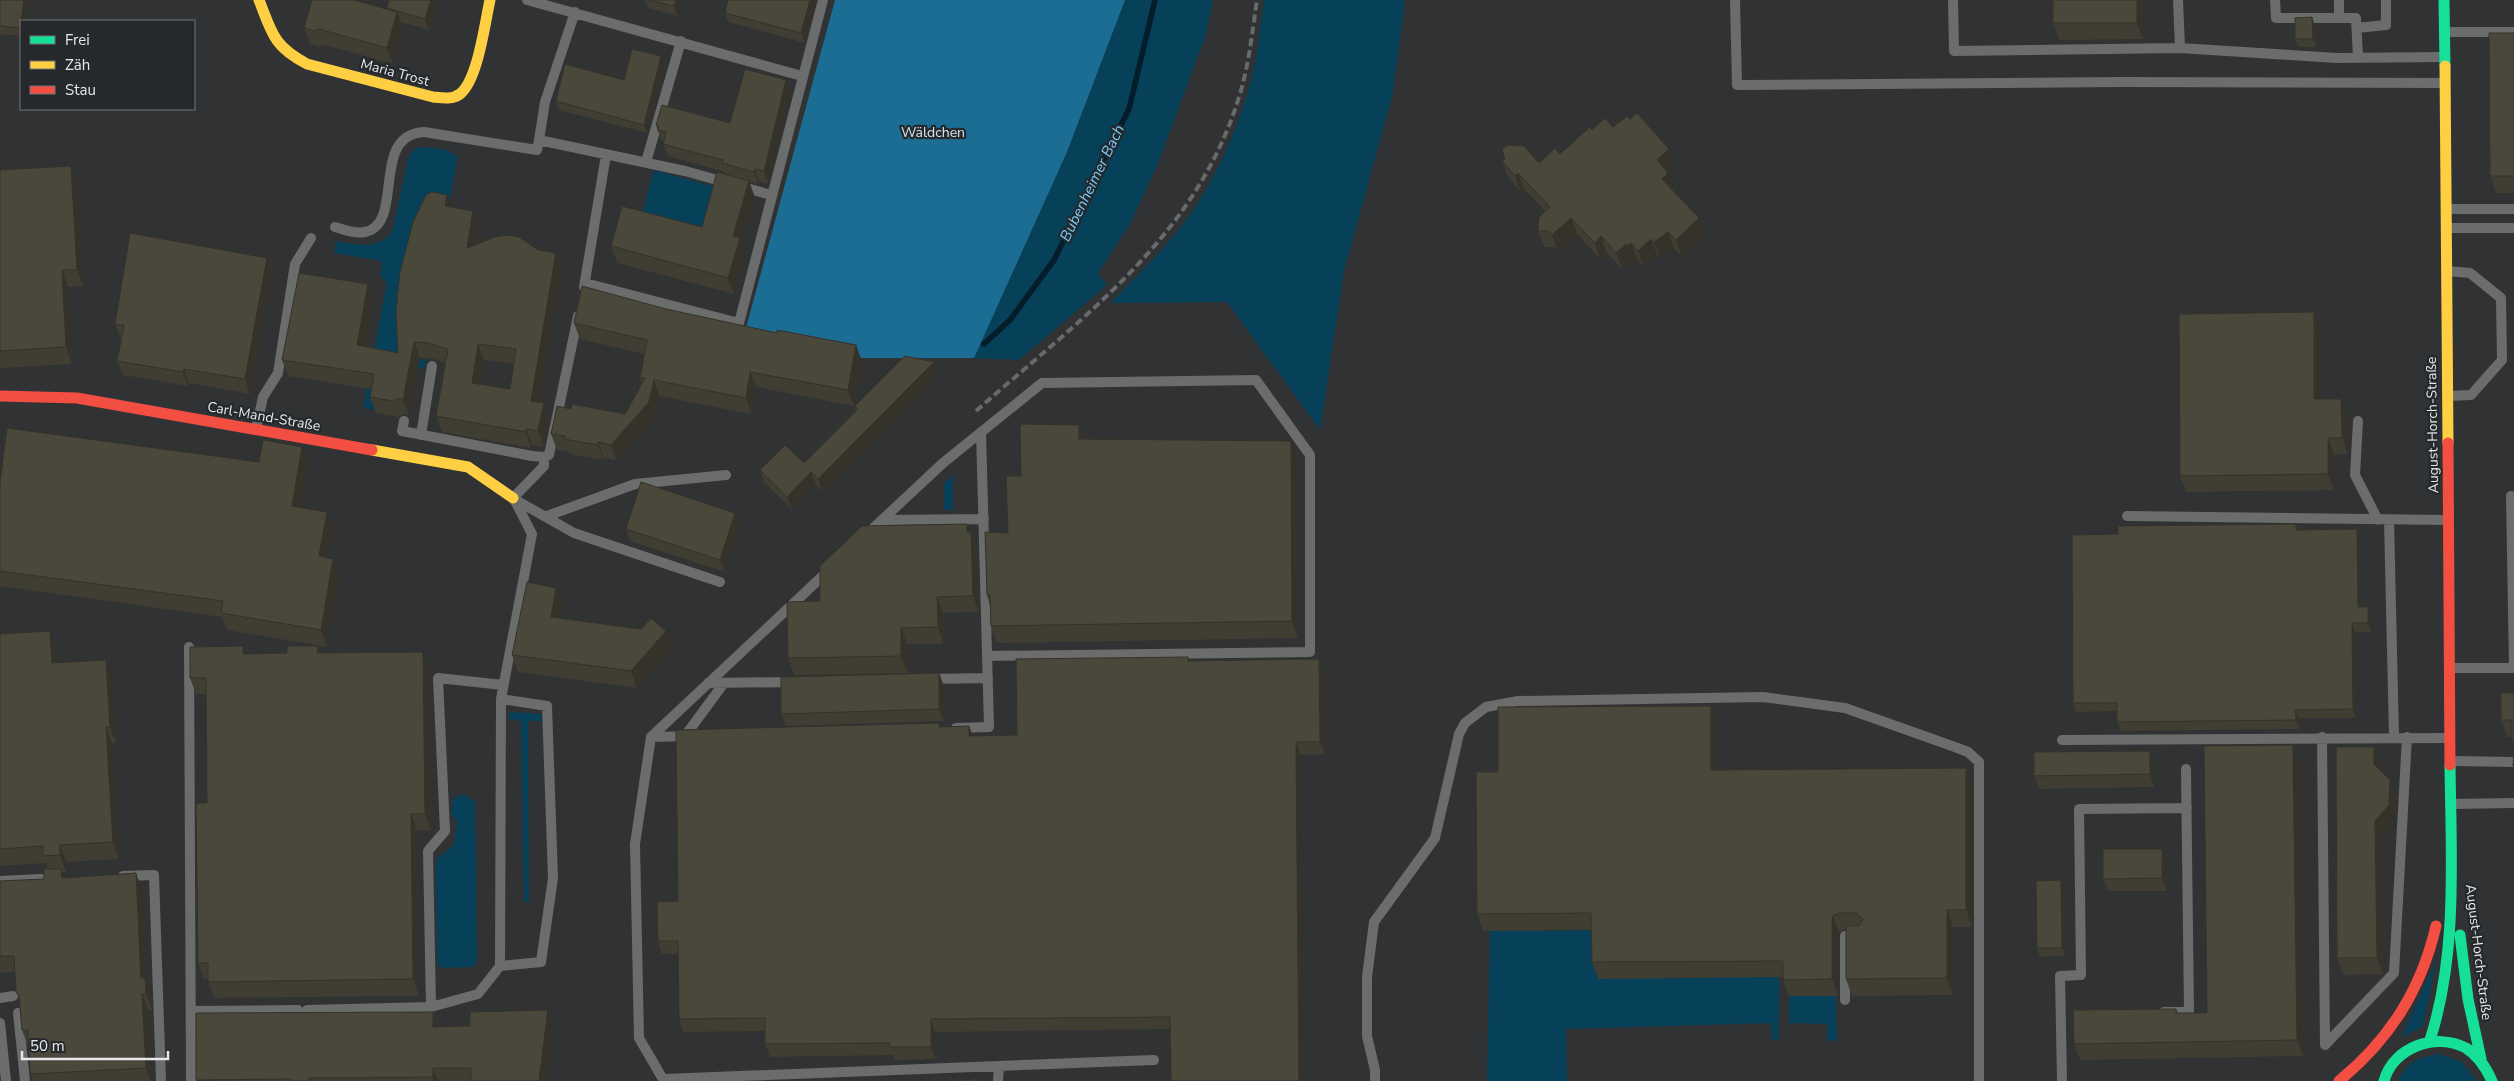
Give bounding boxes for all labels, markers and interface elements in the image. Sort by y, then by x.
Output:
legend [20,20,195,110]
text: Frei [65,30,90,50]
street label: Maria Trost [358,54,431,91]
text: Zäh [65,55,90,75]
text: Stau [65,80,96,100]
water label: Bubenheimer Bach [1055,121,1129,245]
park label: Wäldchen [901,123,965,142]
street label: August-Horch-Straße [2422,356,2443,494]
street label: Carl-Mand-Straße [206,397,322,436]
street label: August-Horch-Straße [2461,883,2496,1021]
scale bar [22,1028,169,1060]
text: 50 m [30,1036,65,1056]

